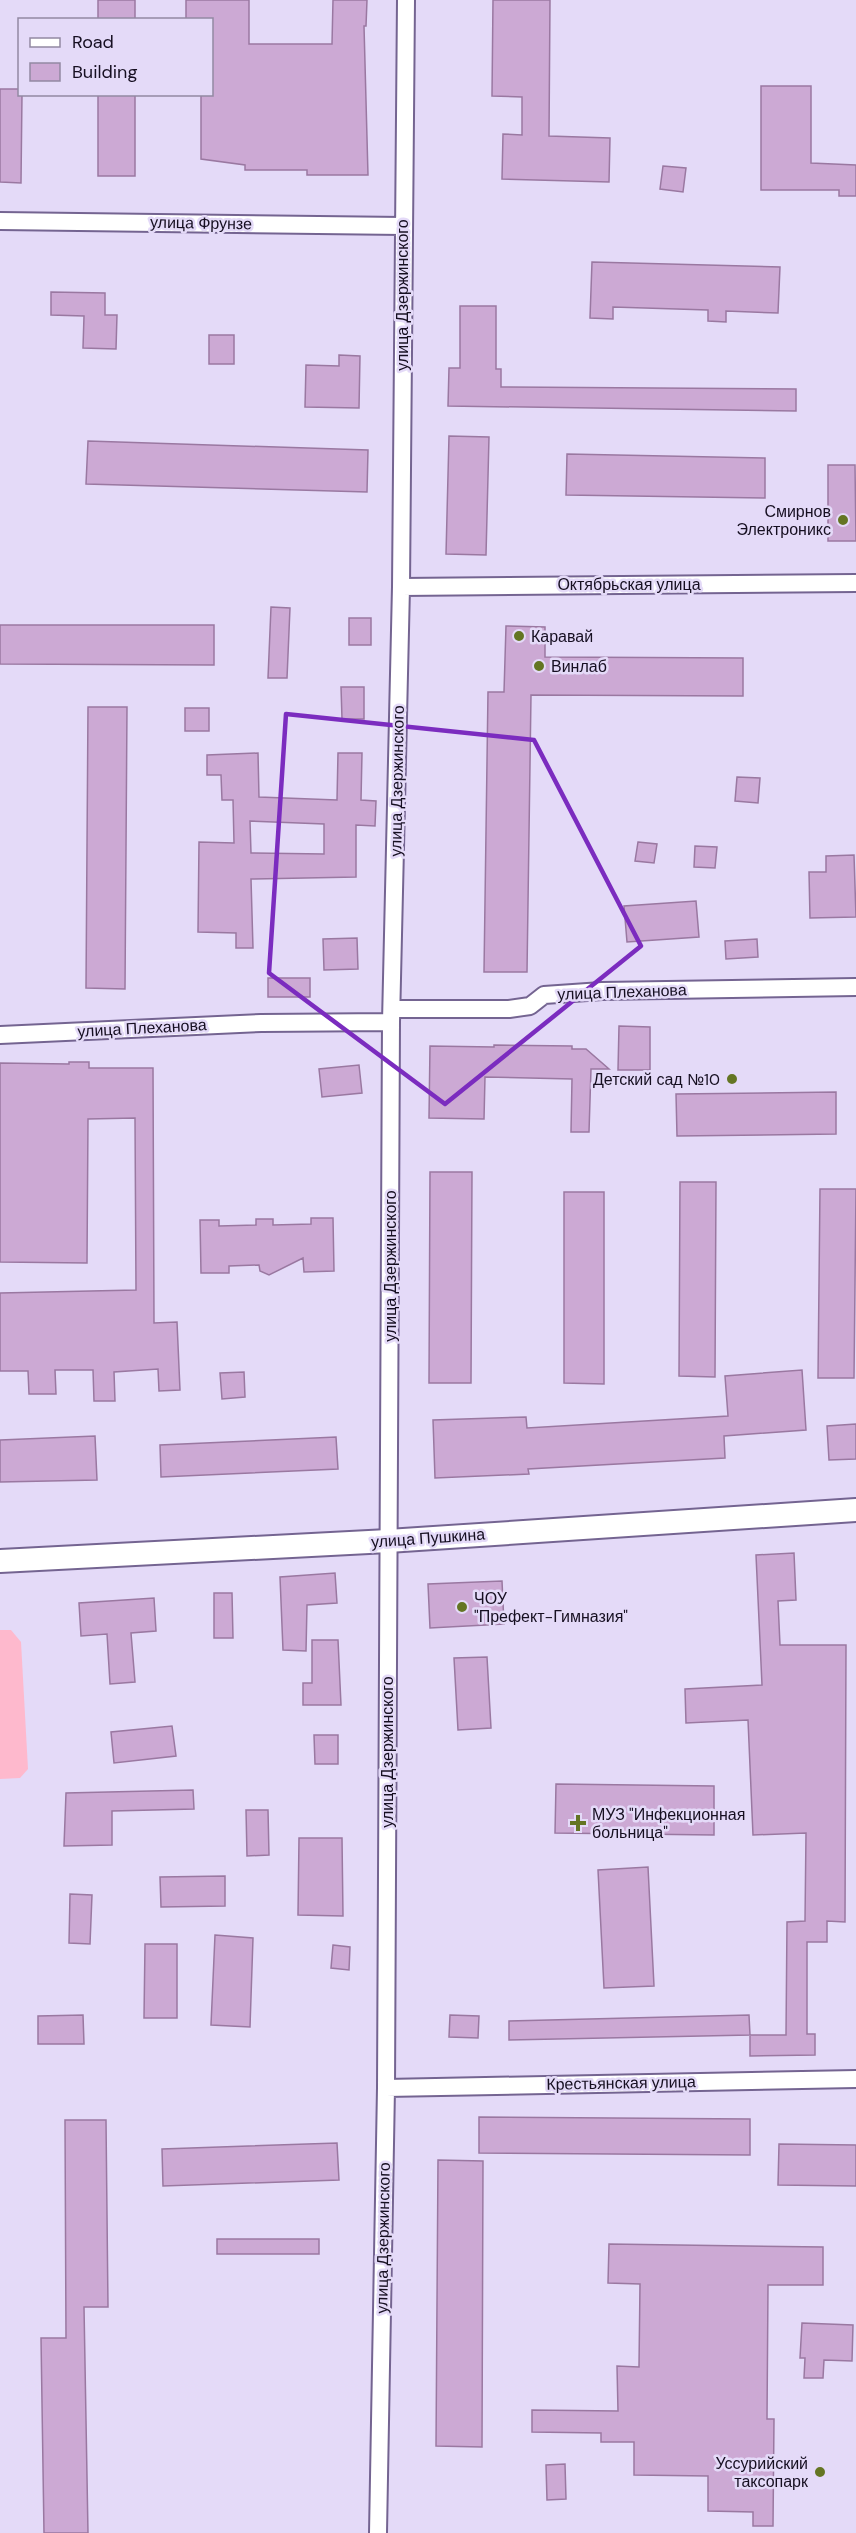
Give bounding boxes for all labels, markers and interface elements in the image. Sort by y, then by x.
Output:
legend [18,18,213,96]
text: Road [72,30,114,54]
text: Building [72,60,137,84]
street label: улица Фрунзе [150,212,252,234]
street label: улица Дзержинского [392,219,413,371]
place label: Смирнов Электроникс [737,501,831,540]
marker: Смирнов Электроникс [836,513,850,527]
street label: Октябрьская улица [557,574,701,595]
place label: Каравай [531,626,593,647]
marker: Каравай [512,629,526,643]
place label: Винлаб [551,656,607,677]
marker: Винлаб [532,659,546,673]
street label: улица Дзержинского [385,705,409,857]
street label: улица Плеханова [557,979,687,1005]
street label: улица Плеханова [77,1014,207,1042]
place label: Детский сад №10 [593,1069,720,1090]
marker: Детский сад №10 [725,1072,739,1086]
street label: улица Дзержинского [380,1190,401,1342]
street label: улица Пушкина [370,1524,486,1552]
place label: ЧОУ "Префект-Гимназия" [474,1588,628,1627]
marker: ЧОУ "Префект-Гимназия" [455,1600,469,1614]
street label: улица Дзержинского [377,1676,398,1828]
place label: МУЗ "Инфекционная больница" [592,1804,745,1843]
marker: МУЗ "Инфекционная больница" [569,1814,587,1832]
street label: Крестьянская улица [546,2071,696,2095]
street label: улица Дзержинского [371,2162,395,2314]
place label: Уссурийский таксопарк [715,2453,809,2492]
marker: Уссурийский таксопарк [813,2465,827,2479]

